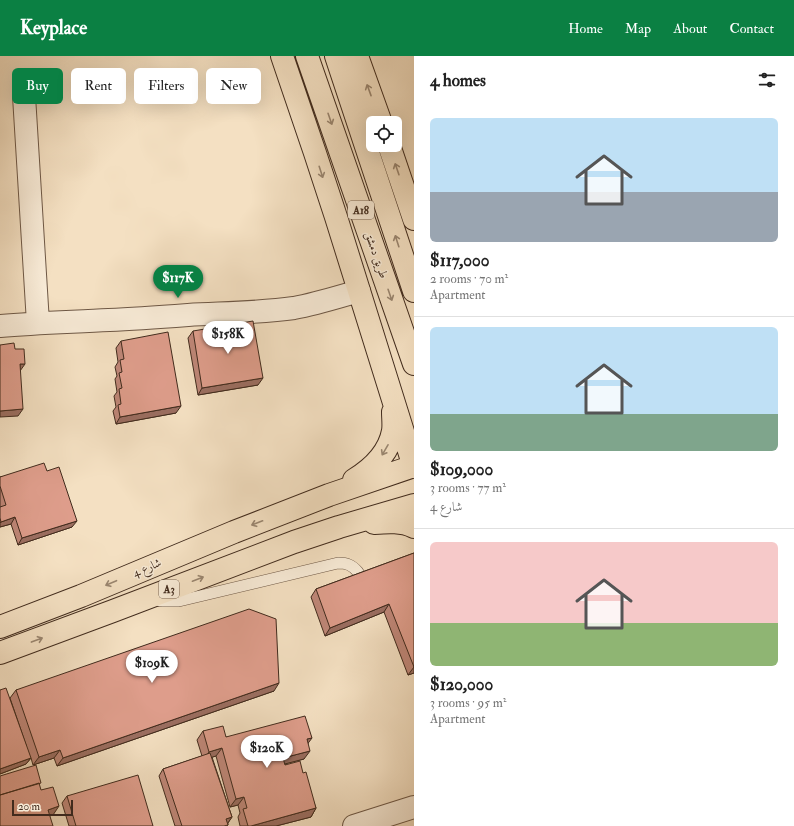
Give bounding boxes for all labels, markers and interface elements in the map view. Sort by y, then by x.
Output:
text: Keyplace [20,16,87,40]
text: Home [568,20,603,37]
text: Map [625,20,651,37]
text: About [673,20,707,37]
text: Contact [729,20,774,37]
chip: Buy [12,68,63,104]
chip: Rent [71,68,126,104]
chip: Filters [134,68,198,104]
chip: New [206,68,261,104]
icon: filters [756,69,778,91]
text: 4 homes [430,70,486,91]
one-way arrow [364,84,372,96]
one-way arrow [326,113,334,125]
map controls [366,116,402,152]
button: locate [366,116,402,152]
icon: home [568,144,640,216]
one-way arrow [393,162,400,175]
one-way arrow [318,166,326,178]
road number: A18 [348,201,374,219]
street label: طريق دمشق [361,230,391,281]
one-way arrow [393,234,400,247]
text: $117,000 [430,250,489,271]
pin: $117K [150,265,206,299]
text: $117K [162,270,194,286]
text: 2 rooms · 70 m² [430,271,508,287]
text: Apartment [430,287,486,303]
one-way arrow [387,289,394,302]
pin: $158K [200,321,256,355]
text: $158K [212,326,244,342]
icon: home [568,353,640,425]
one-way arrow [381,444,389,456]
text: $109,000 [430,459,493,480]
text: 3 rooms · 77 m² [430,480,506,496]
text: شارع 4 [430,499,462,515]
one-way arrow [252,519,264,527]
street label: شارع 4 [130,555,165,583]
icon: home [568,568,640,640]
one-way arrow [191,574,203,582]
one-way arrow [106,580,118,587]
road number: A3 [159,580,179,598]
one-way arrow [30,635,42,643]
pin: $109K [124,650,180,684]
text: $109K [135,655,169,671]
text: $120,000 [430,674,493,695]
text: 3 rooms · 95 m² [430,695,506,711]
text: Apartment [430,711,486,727]
pin: $120K [239,735,295,769]
text: $120K [250,740,284,756]
scale bar [12,798,73,817]
text: 20 m [18,800,40,813]

